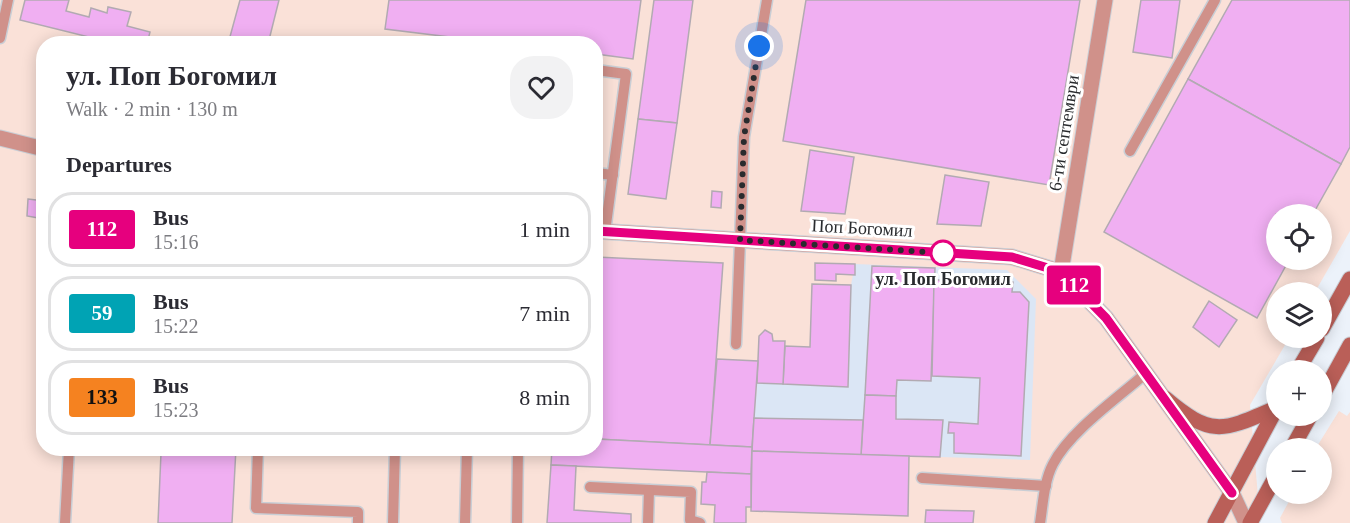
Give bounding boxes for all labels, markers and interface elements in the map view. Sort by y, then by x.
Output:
your location [744,31,774,61]
button: heart [510,56,573,119]
text: ул. Поп Богомил [66,60,277,91]
street label: 6-ти септември [1045,73,1083,192]
text: Walk · 2 min · 130 m [66,98,238,120]
text: Departures [66,152,172,177]
map controls [1266,204,1332,504]
button: locate [1266,204,1332,270]
text: Bus [153,205,188,230]
street label: Поп Богомил [811,215,913,241]
text: 112 [87,217,117,241]
text: 1 min [519,217,570,242]
text: 15:16 [153,231,199,253]
marker: ул. Поп Богомил [930,240,956,266]
line badge: 112 [1040,266,1108,304]
place label: ул. Поп Богомил [875,269,1011,289]
text: 112 [1059,273,1089,297]
button: layers [1266,282,1332,348]
text: Bus [153,289,188,314]
text: 59 [92,301,113,325]
text: 7 min [519,301,570,326]
text: 15:22 [153,315,199,337]
button: + [1266,360,1332,426]
text: Bus [153,373,188,398]
text: 133 [86,385,118,409]
text: 8 min [519,385,570,410]
text: 15:23 [153,399,199,421]
button: − [1266,438,1332,504]

